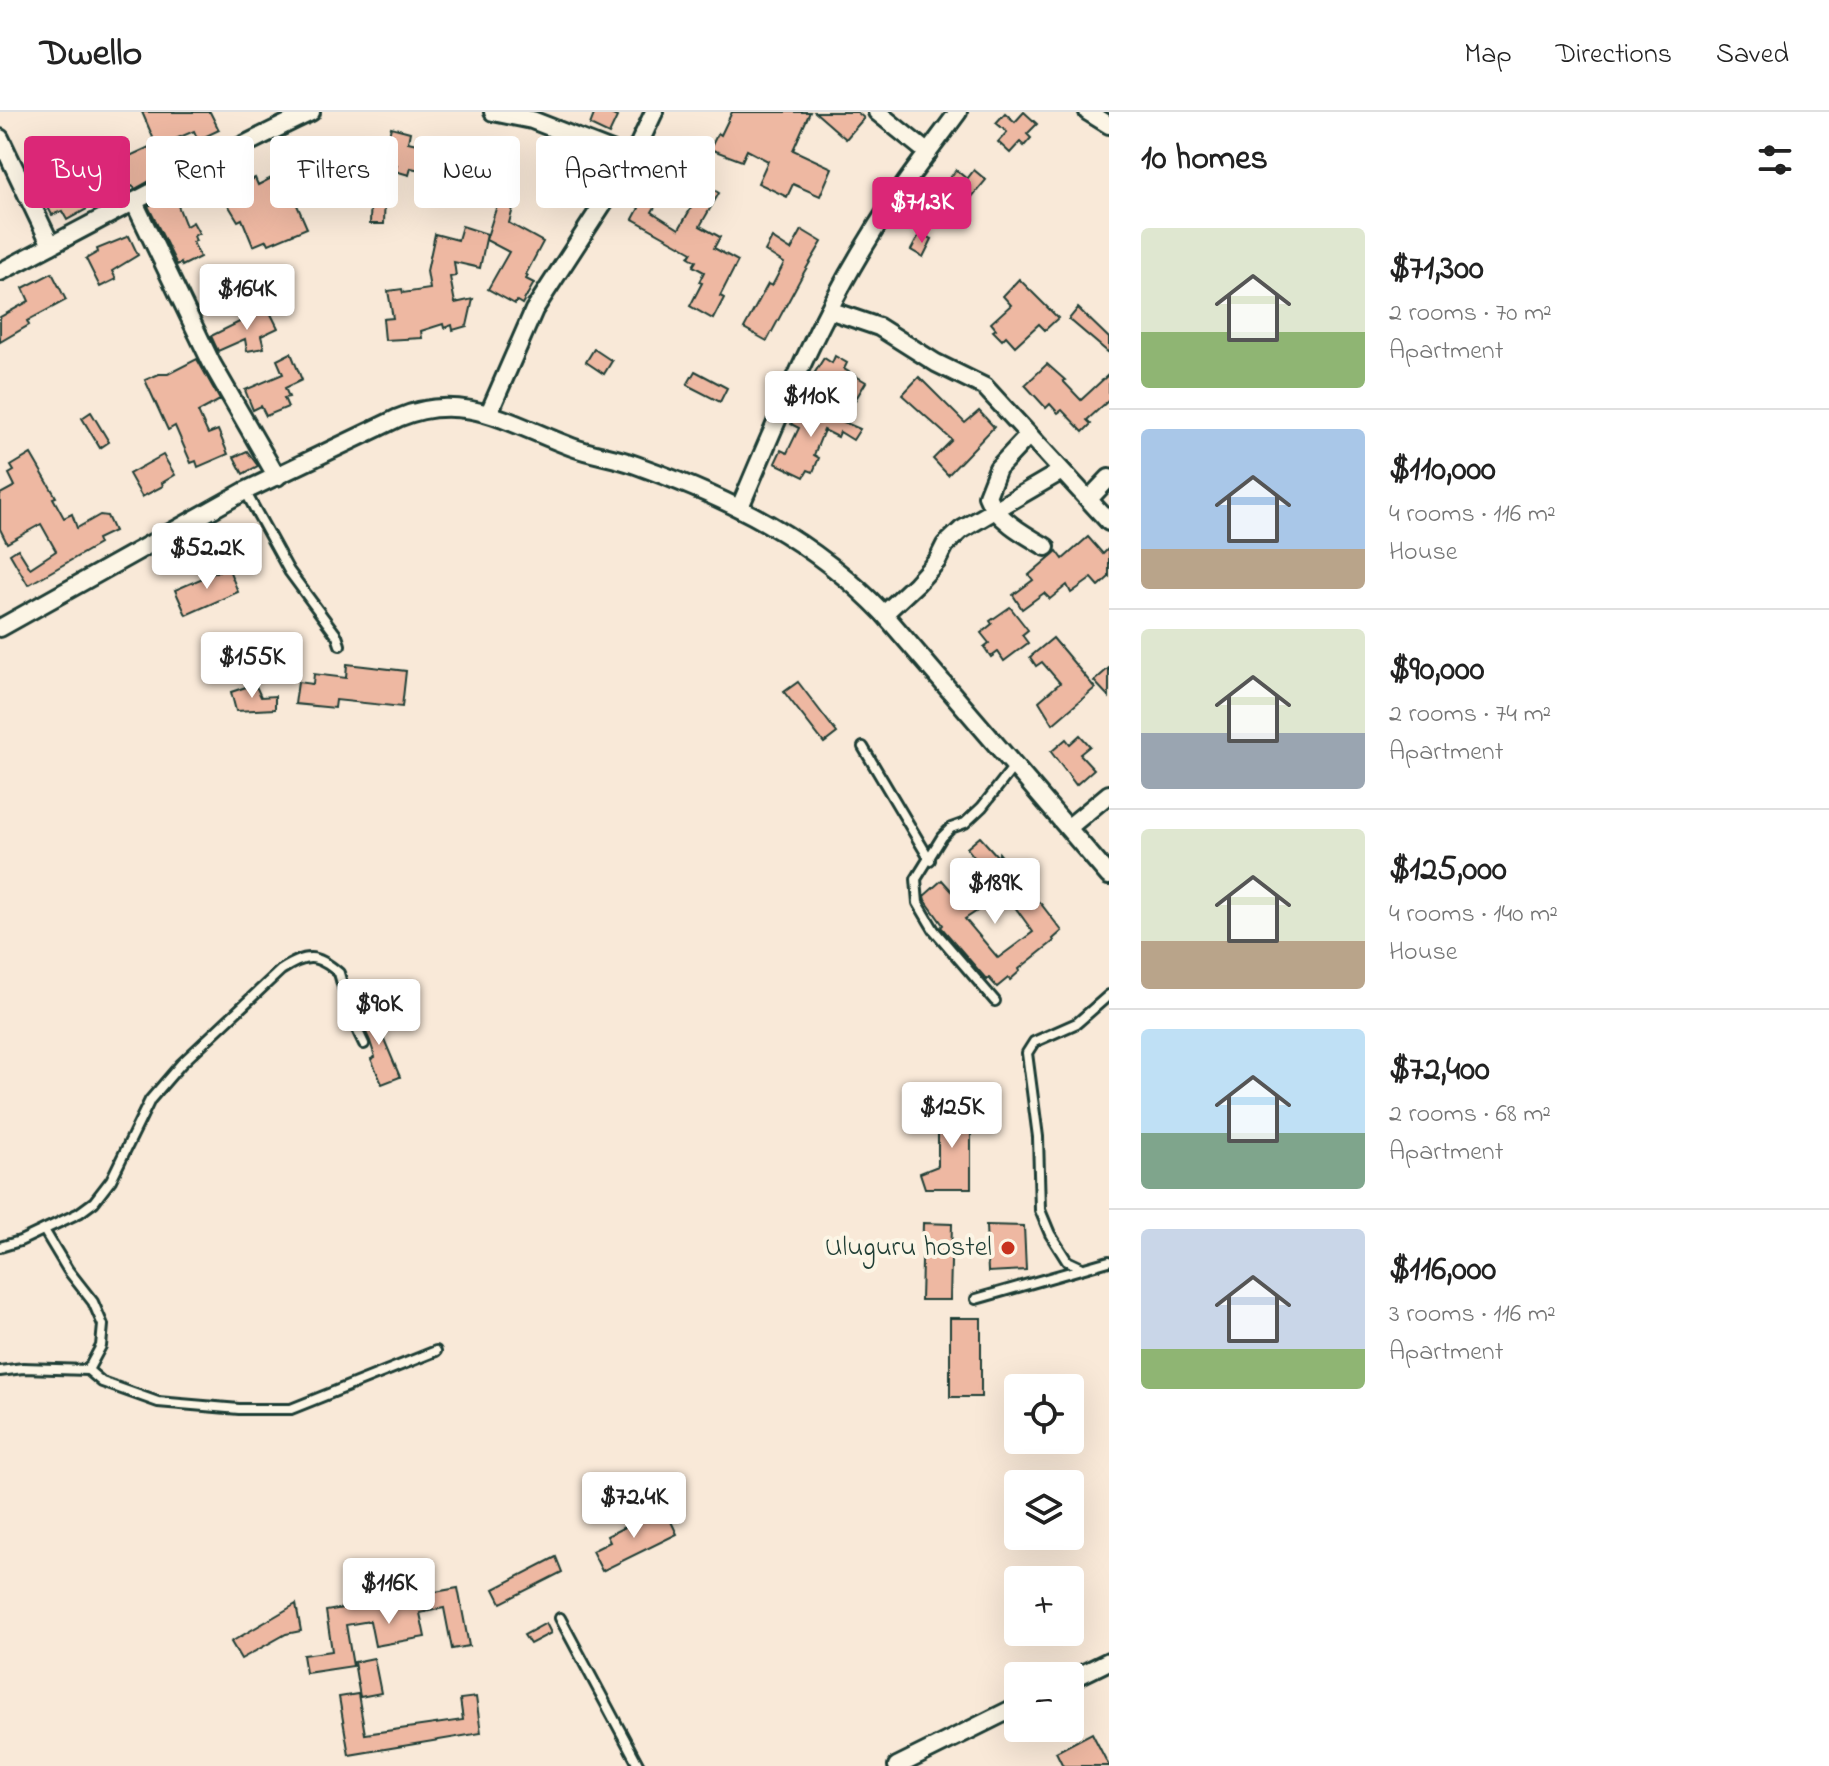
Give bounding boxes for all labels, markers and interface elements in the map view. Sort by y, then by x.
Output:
text: Dwello [40,27,142,83]
text: Map [1464,35,1512,76]
text: Directions [1556,35,1672,76]
text: Saved [1716,35,1789,76]
text: 10 homes [1141,135,1268,185]
chip: Buy [24,136,130,208]
chip: Rent [146,136,254,208]
chip: Filters [270,136,398,208]
chip: New [414,136,520,208]
chip: Apartment [536,136,715,208]
icon: filters [1753,138,1797,182]
pin: $71.3K [857,177,987,245]
text: $71.3K [890,184,954,222]
text: $71,300 [1389,245,1484,295]
icon: home [1205,260,1301,356]
pin: $164K [191,264,303,332]
text: $164K [218,271,276,309]
text: 2 rooms · 70 m² [1389,295,1552,333]
text: Apartment [1389,333,1503,371]
pin: $110K [755,371,867,439]
text: $110K [783,378,839,416]
text: $110,000 [1389,446,1496,496]
icon: home [1205,461,1301,557]
text: 4 rooms · 116 m² [1389,496,1556,534]
pin: $52.2K [142,523,272,591]
text: $52.2K [170,530,244,568]
text: House [1389,534,1457,572]
pin: $155K [196,632,308,700]
text: $155K [219,639,285,677]
text: $90,000 [1389,646,1484,696]
icon: home [1205,661,1301,757]
text: 2 rooms · 74 m² [1389,696,1551,734]
text: Apartment [1389,734,1503,772]
text: $125,000 [1389,846,1507,896]
pin: $189K [939,858,1051,926]
icon: home [1205,861,1301,957]
text: $189K [968,865,1022,903]
text: 4 rooms · 140 m² [1389,896,1558,934]
text: House [1389,934,1457,972]
pin: $90K [332,979,426,1047]
text: $90K [355,986,403,1024]
text: $72,400 [1389,1046,1490,1096]
icon: home [1205,1061,1301,1157]
pin: $125K [896,1082,1008,1150]
text: $125K [920,1089,984,1127]
text: 2 rooms · 68 m² [1389,1096,1551,1134]
text: Apartment [1389,1134,1503,1172]
place label: Uluguru hostel [825,1228,992,1269]
marker: Uluguru hostel [999,1239,1017,1257]
text: $116,000 [1389,1246,1496,1296]
icon: home [1205,1261,1301,1357]
text: 3 rooms · 116 m² [1389,1296,1556,1334]
text: Apartment [1389,1334,1503,1372]
map controls [1004,1374,1084,1742]
button: locate [1004,1374,1084,1454]
button: layers [1004,1470,1084,1550]
pin: $72.4K [569,1472,699,1540]
text: $72.4K [600,1479,668,1517]
pin: $116K [333,1558,445,1626]
text: $116K [361,1565,417,1603]
button: + [1004,1566,1084,1646]
button: − [1004,1662,1084,1742]

